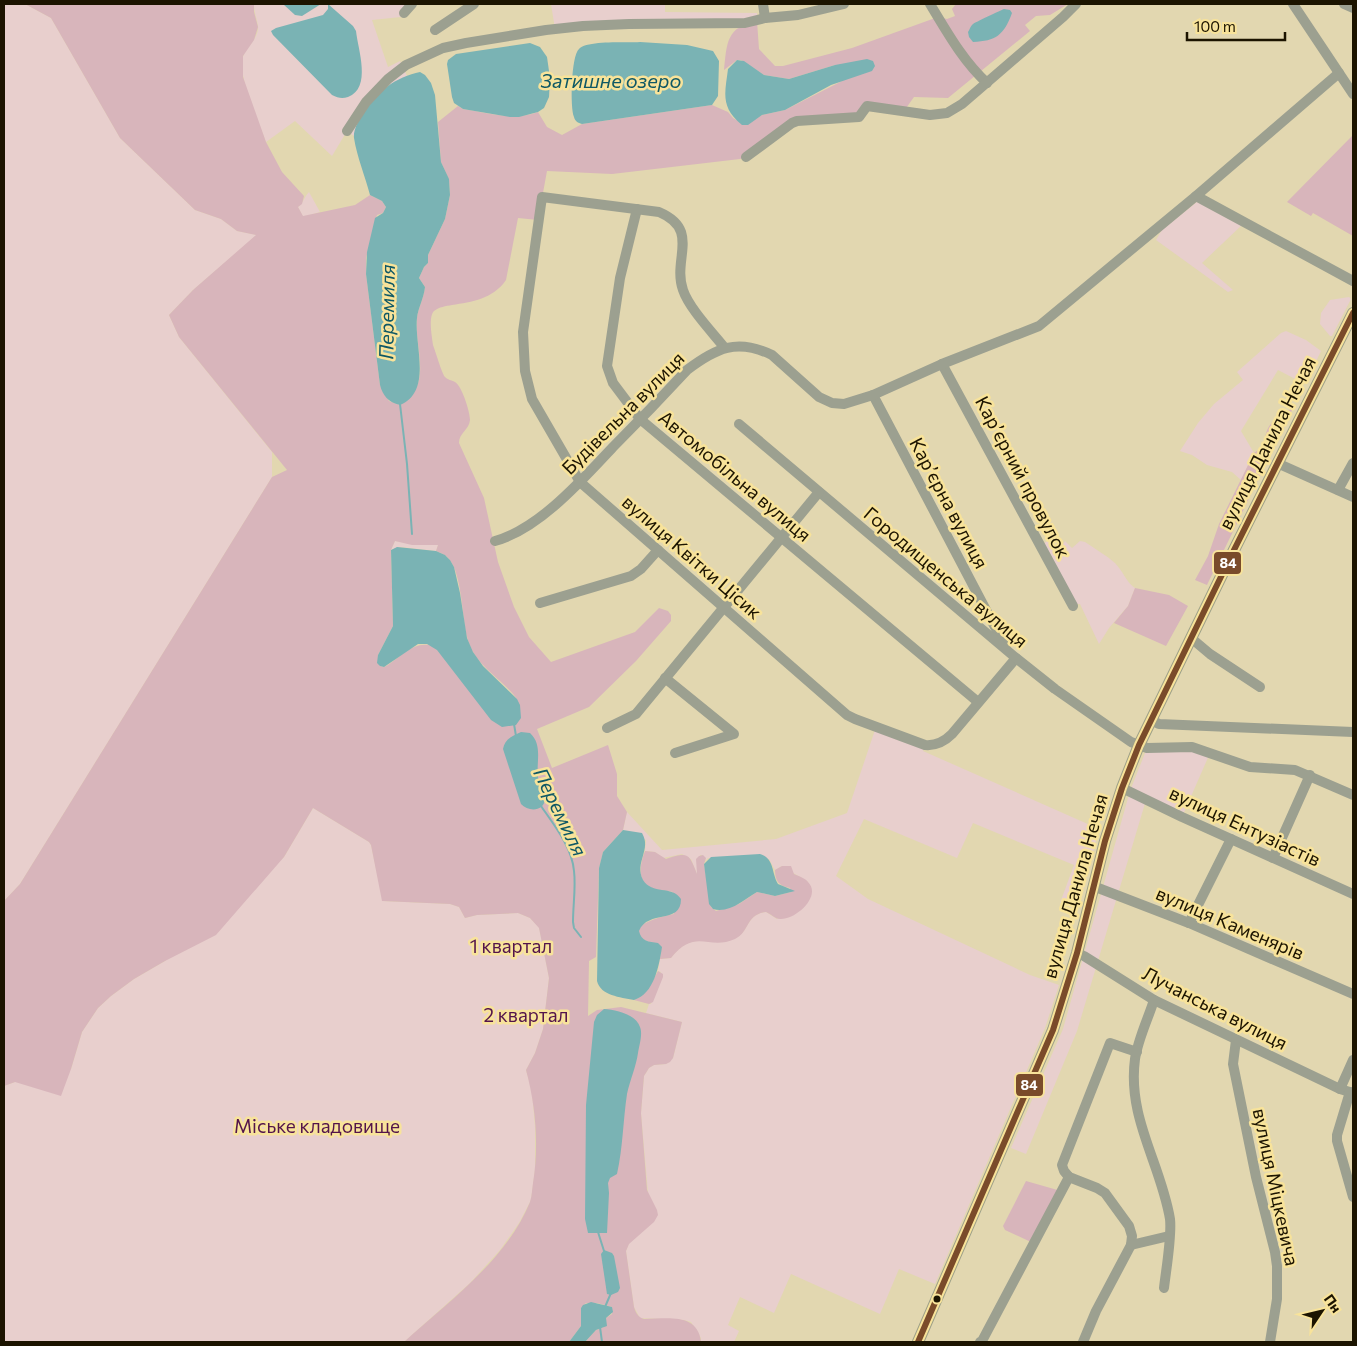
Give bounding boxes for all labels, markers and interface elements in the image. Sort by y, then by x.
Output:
scale bar [1187,10,1284,42]
text: 100 m [1194,17,1236,35]
water label: Затишне озеро [541,68,682,92]
water label: Перемиля [373,264,399,360]
street label: Будівельна вулиця [557,347,689,479]
street label: вулиця Данила Нечая [1213,353,1320,533]
street label: Карʼєрний провулок [971,392,1076,562]
street label: Автомобільна вулиця [655,405,816,546]
street label: Карʼєрна вулиця [905,433,994,572]
street label: вулиця Квітки Цісик [618,490,767,623]
street label: Городищенська вулиця [860,501,1033,652]
line badge: 84 [1213,551,1242,575]
text: 84 [1219,554,1237,571]
water label: Перемиля [529,763,593,860]
street label: вулиця Ентузіастів [1166,780,1324,871]
street label: вулиця Данила Нечая [1037,791,1112,981]
street label: вулиця Каменярів [1153,881,1308,964]
park label: 1 квартал [470,934,552,957]
street label: Лучанська вулиця [1139,961,1292,1054]
park label: 2 квартал [483,1003,569,1026]
line badge: 84 [1015,1073,1044,1097]
text: 84 [1020,1076,1038,1093]
street label: вулиця Міцкевича [1249,1106,1304,1268]
park label: Міське кладовище [234,1114,400,1137]
north arrow [1297,1286,1347,1336]
text: Пн [1321,1291,1345,1316]
unlabelled marker [932,1294,942,1304]

